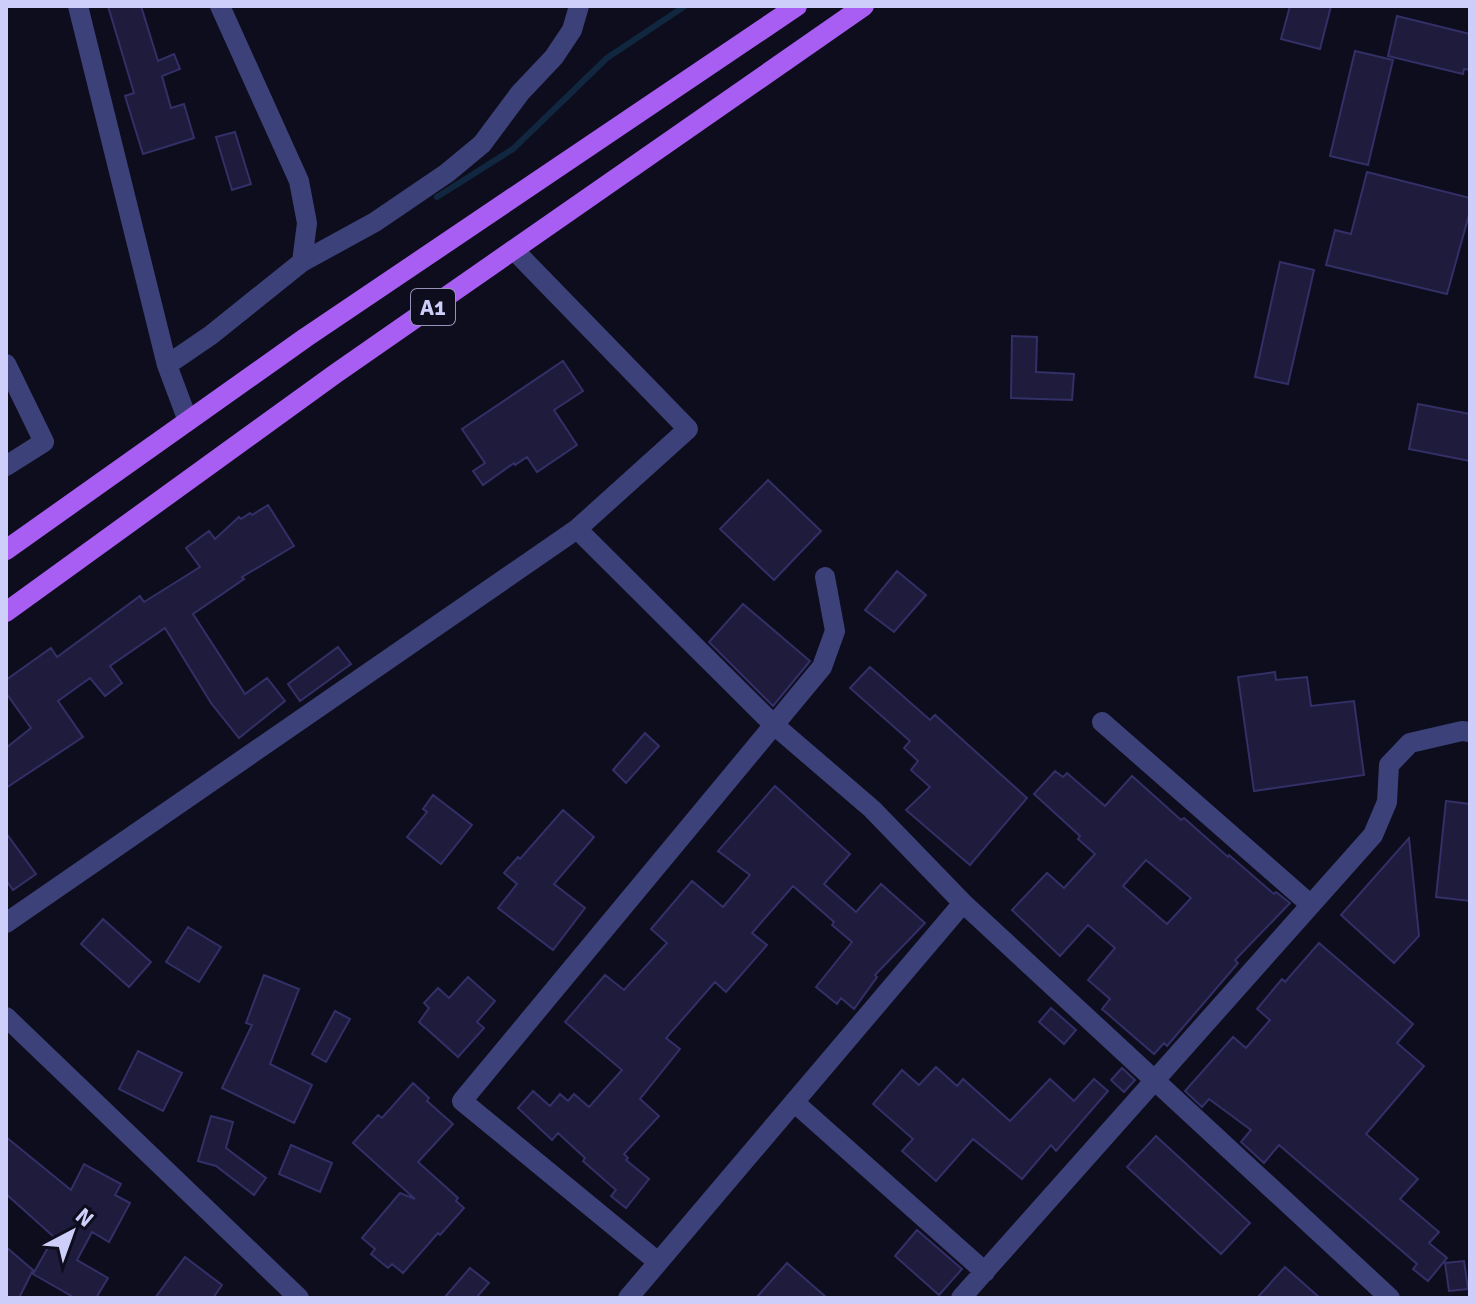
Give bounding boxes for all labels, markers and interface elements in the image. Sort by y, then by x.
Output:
road number: A1 [411,289,455,325]
north arrow [32,1192,112,1272]
text: N [70,1202,99,1232]

